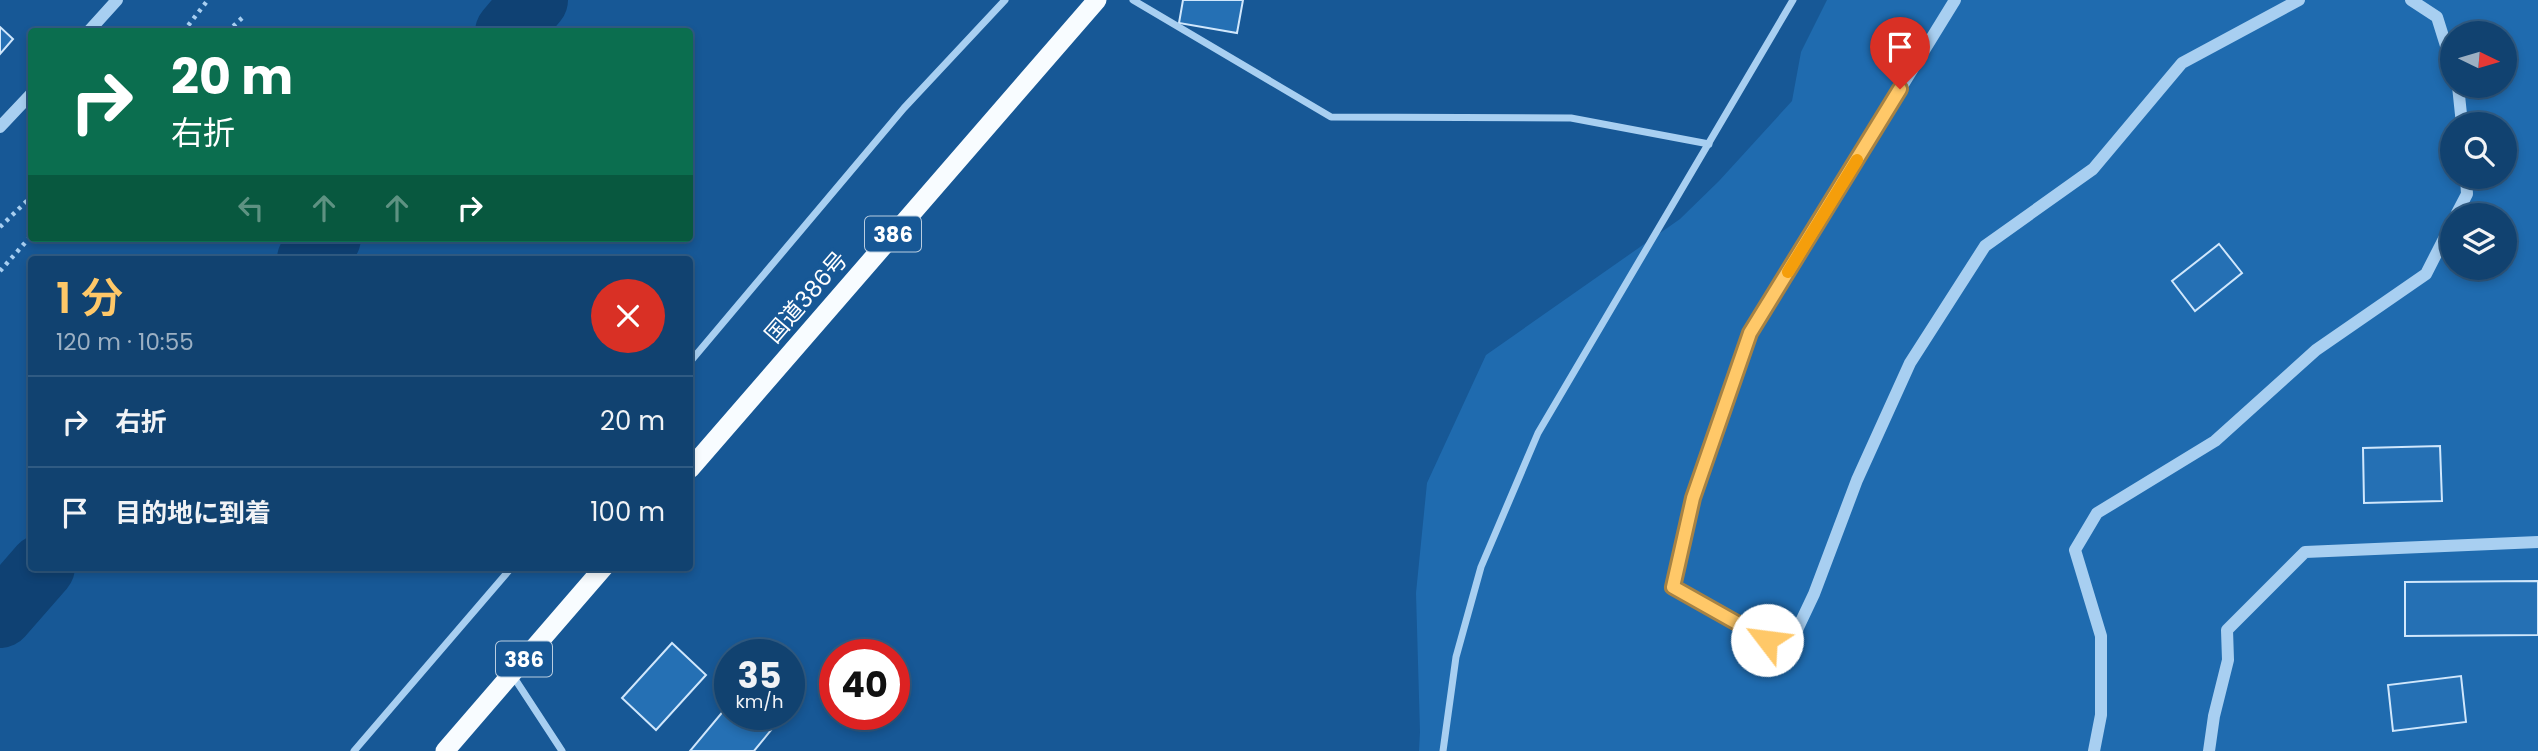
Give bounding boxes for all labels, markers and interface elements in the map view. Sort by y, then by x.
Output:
pin [1870,17,1930,89]
north arrow [2440,21,2516,98]
map controls [2440,21,2517,280]
icon: arrive [1881,28,1919,66]
text: 20 m [171,43,293,111]
icon: right [56,56,147,147]
text: 右折 [171,110,235,155]
button: search [2440,112,2517,189]
icon: left [232,189,270,227]
icon: ahead [305,189,343,227]
icon: ahead [378,189,416,227]
icon: right [451,189,489,227]
button: layers [2440,203,2517,280]
road number: 386 [865,216,921,252]
street label: 国道386号 [757,244,855,350]
text: 1 分 [56,269,123,328]
button: close [591,279,665,353]
text: 120 m · 10:55 [56,326,194,358]
icon: right [56,403,94,441]
text: 20 m [600,403,665,439]
text: 右折 [115,404,167,440]
icon: arrive [56,494,94,532]
text: 100 m [590,494,665,530]
text: 目的地に到着 [115,495,271,531]
position arrow [1730,603,1804,677]
speed limit sign: 40 [819,639,910,730]
road number: 386 [496,642,552,676]
text: 35 [738,651,781,700]
text: km/h [736,689,783,714]

